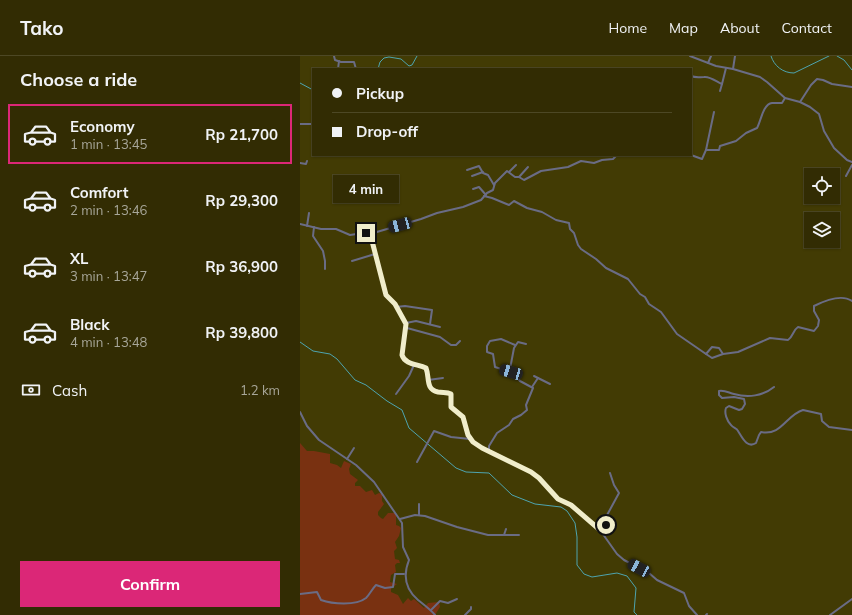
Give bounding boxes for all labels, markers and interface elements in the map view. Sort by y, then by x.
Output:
text: Tako [20,16,64,40]
text: Home [608,19,647,37]
text: Map [669,19,698,37]
text: About [720,19,760,37]
text: Contact [782,19,832,37]
text: Choose a ride [20,68,137,91]
text: Pickup [356,84,404,103]
icon: car [22,116,58,152]
text: Economy [70,117,135,136]
text: Drop-off [356,122,418,141]
text: Rp 21,700 [205,125,278,144]
text: 1 min · 13:45 [70,136,147,152]
map controls [804,168,840,248]
button: locate [804,168,840,204]
callout: 4 min [333,175,399,203]
text: 4 min [349,181,383,197]
icon: car [22,182,58,218]
text: Comfort [70,183,128,202]
text: Rp 29,300 [205,191,278,210]
text: 2 min · 13:46 [70,202,147,218]
button: layers [804,212,840,248]
car [387,216,413,234]
route end [357,224,375,242]
icon: car [22,248,58,284]
text: XL [70,249,88,268]
text: Rp 36,900 [205,257,278,276]
text: 3 min · 13:47 [70,268,147,284]
icon: car [22,314,58,350]
text: Black [70,315,109,334]
text: Rp 39,800 [205,323,278,342]
text: 4 min · 13:48 [70,334,147,350]
car [498,363,524,381]
icon: cash [20,379,42,401]
text: Cash [52,381,87,400]
text: 1.2 km [240,382,280,398]
route start [597,516,615,534]
car [626,557,652,579]
button: Confirm [20,561,280,607]

